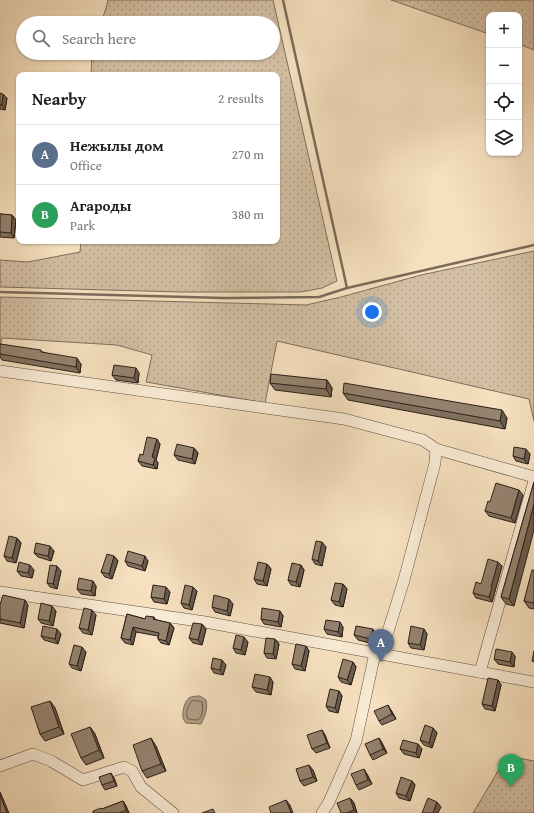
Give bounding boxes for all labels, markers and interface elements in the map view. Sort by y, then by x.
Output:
map controls [486,12,522,156]
button: + [486,12,522,48]
search box [16,16,280,60]
icon: search [30,27,52,49]
text: Search here [62,28,136,49]
button: − [486,48,522,84]
button: locate [486,84,522,120]
text: Nearby [32,86,86,111]
text: 2 results [218,89,264,108]
button: layers [486,120,522,156]
text: Нежылы дом [70,135,164,156]
text: A [41,145,49,164]
text: 270 m [232,145,264,164]
text: Office [70,156,102,175]
text: Агароды [70,195,131,216]
text: B [41,205,49,224]
text: 380 m [232,205,264,224]
text: Park [70,216,95,235]
your location [362,302,382,322]
pin: A [368,629,394,662]
pin: B [498,754,524,787]

